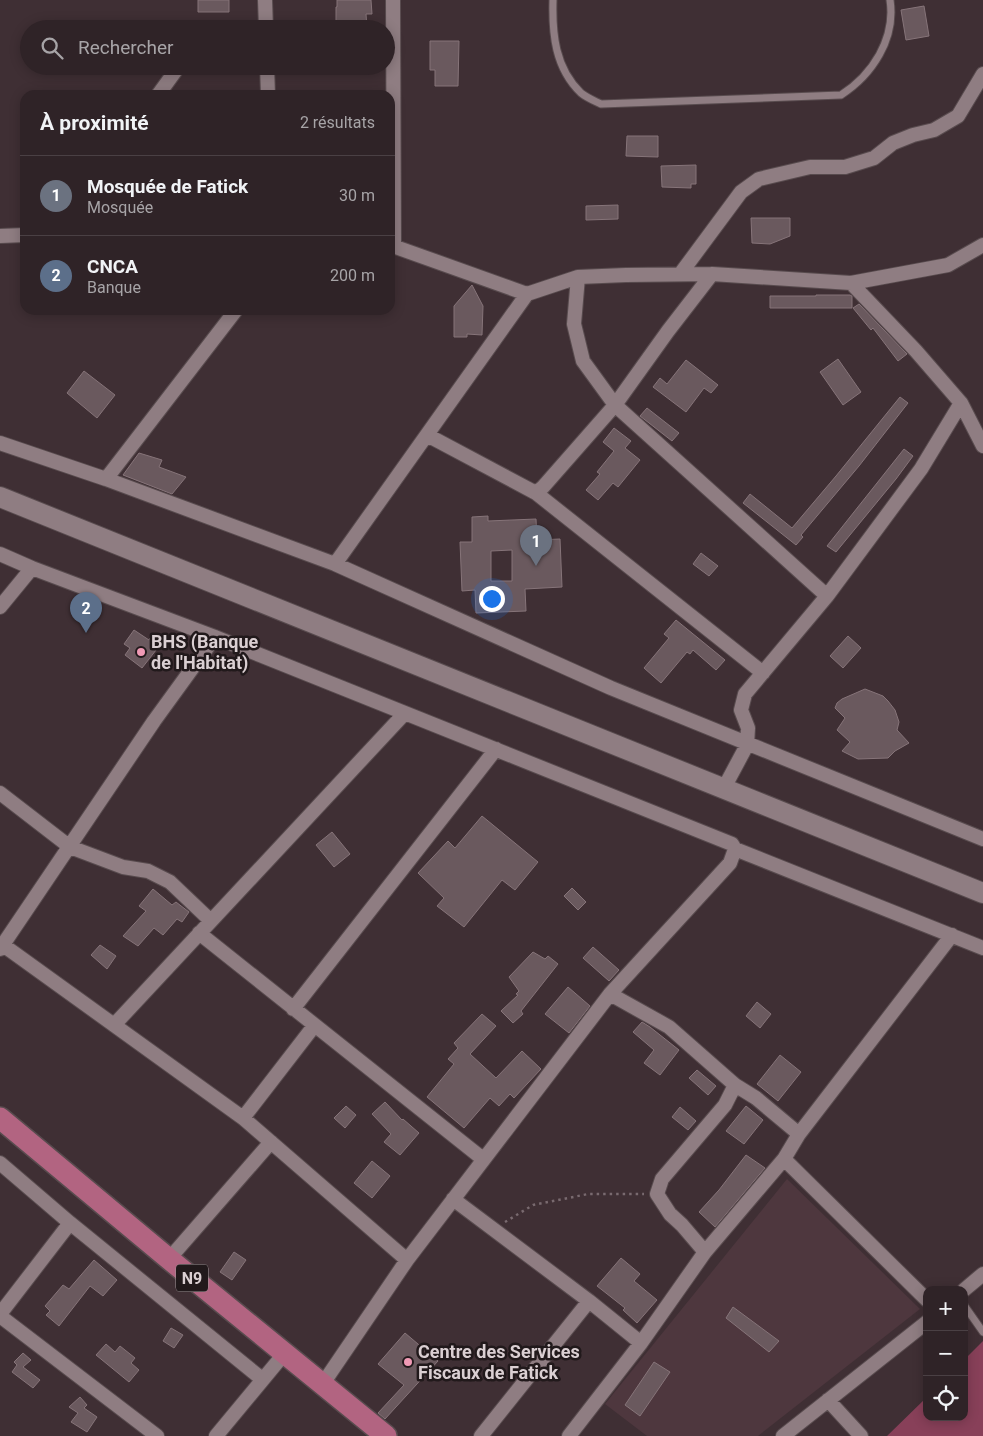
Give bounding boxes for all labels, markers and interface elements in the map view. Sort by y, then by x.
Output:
search box [20,20,395,75]
icon: search [38,34,66,62]
text: Rechercher [78,36,173,59]
text: À proximité [40,111,149,135]
text: 2 résultats [300,113,375,132]
text: Mosquée de Fatick [87,175,248,198]
text: 1 [51,186,61,205]
text: 30 m [339,186,375,205]
text: Mosquée [87,198,153,217]
text: CNCA [87,255,138,278]
text: 2 [51,266,61,285]
text: 200 m [330,266,375,285]
text: Banque [87,278,141,297]
pin: 1 [520,525,552,566]
your location [479,586,505,612]
pin: 2 [70,592,102,633]
place label: BHS (Banque de l'Habitat) [151,631,258,674]
marker: BHS (Banque de l'Habitat) [135,646,147,658]
road number: N9 [176,1264,208,1292]
map controls [923,1286,968,1421]
button: + [923,1286,968,1331]
button: − [923,1331,968,1376]
place label: Centre des Services Fiscaux de Fatick [418,1341,580,1383]
marker: Centre des Services Fiscaux de Fatick [402,1356,414,1368]
button: locate [923,1376,968,1421]

